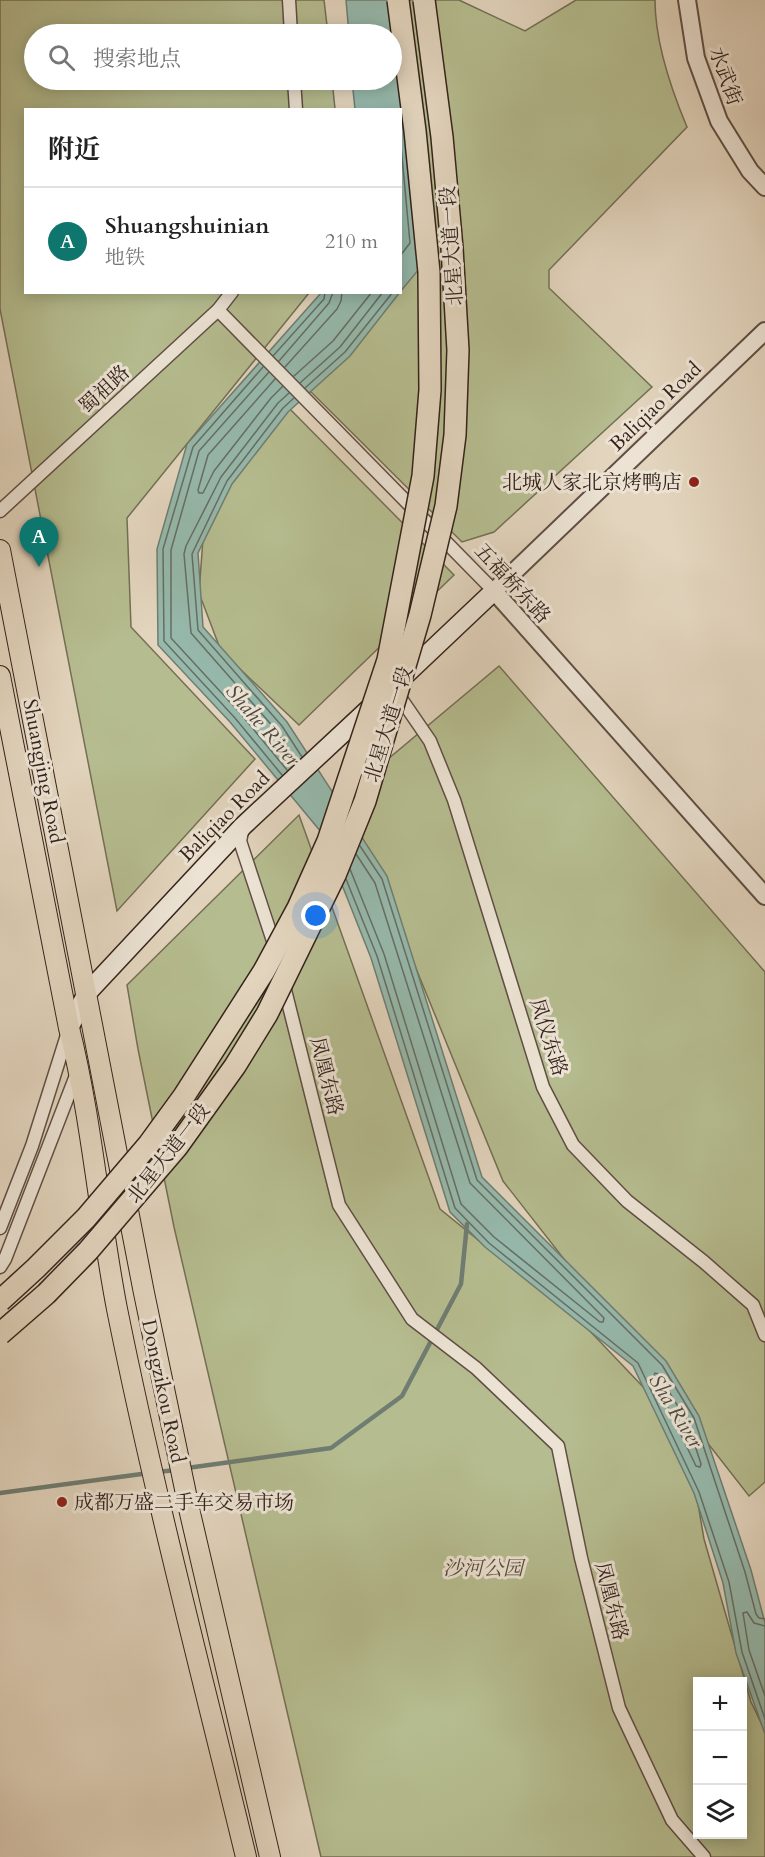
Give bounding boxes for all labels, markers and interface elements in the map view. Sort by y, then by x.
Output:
search box [24,24,402,90]
icon: search [45,41,78,74]
street label: 水武街 [703,43,748,109]
text: 搜索地点 [93,44,181,74]
text: 附近 [48,132,100,167]
street label: 北星大道一段 [434,185,469,307]
text: Shuangshuinian [105,211,269,241]
text: A [60,228,75,255]
text: 210 m [325,228,378,255]
text: 地铁 [105,244,145,271]
street label: Baliqiao Road [604,355,707,457]
street label: 蜀祖路 [73,359,135,420]
place label: 北城人家北京烤鸭店 [502,469,682,496]
marker: 北城人家北京烤鸭店 [687,475,701,489]
pin: A [20,518,58,567]
street label: 五福桥东路 [469,538,557,629]
street label: 北星大道一段 [358,663,419,785]
water label: Shahe River [219,678,307,774]
street label: Shuangjing Road [16,697,71,846]
street label: Baliqiao Road [173,765,276,868]
your location [301,901,330,930]
street label: 凤仪东路 [523,995,574,1079]
street label: 凤凰东路 [304,1034,349,1118]
street label: 北星大道一段 [121,1098,216,1209]
street label: Dongzikou Road [135,1317,192,1466]
water label: Sha River [641,1369,710,1455]
place label: 成都万盛二手车交易市场 [74,1489,294,1516]
marker: 成都万盛二手车交易市场 [55,1495,69,1509]
park label: 沙河公园 [443,1555,526,1582]
street label: 凤凰东路 [589,1559,634,1643]
map controls [693,1677,747,1839]
button: + [693,1677,747,1731]
button: − [693,1731,747,1785]
button: layers [693,1785,747,1839]

